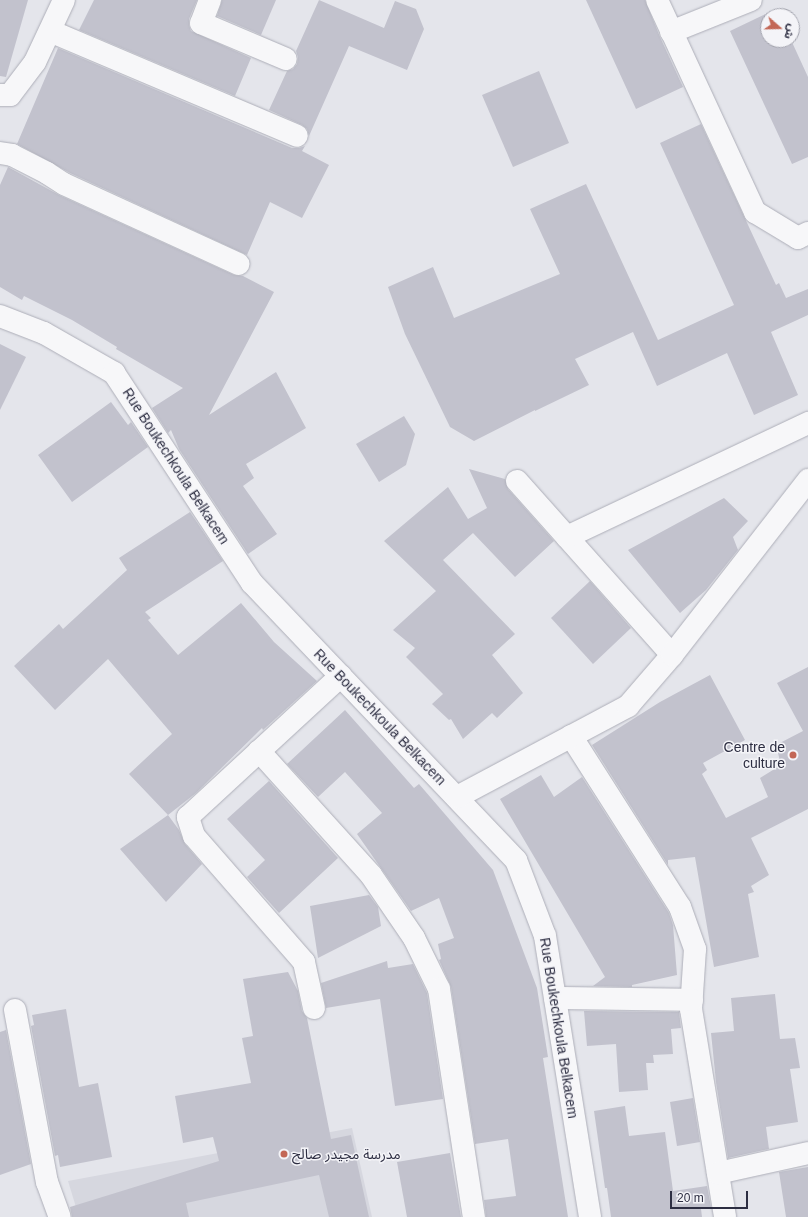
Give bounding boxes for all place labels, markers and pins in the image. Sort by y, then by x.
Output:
place label: Centre de culture [724,739,785,772]
marker: Centre de culture [788,750,798,760]
place label: مدرسة مجيدر صالح [292,1146,401,1162]
marker: مدرسة مجيدر صالح [279,1149,289,1159]

